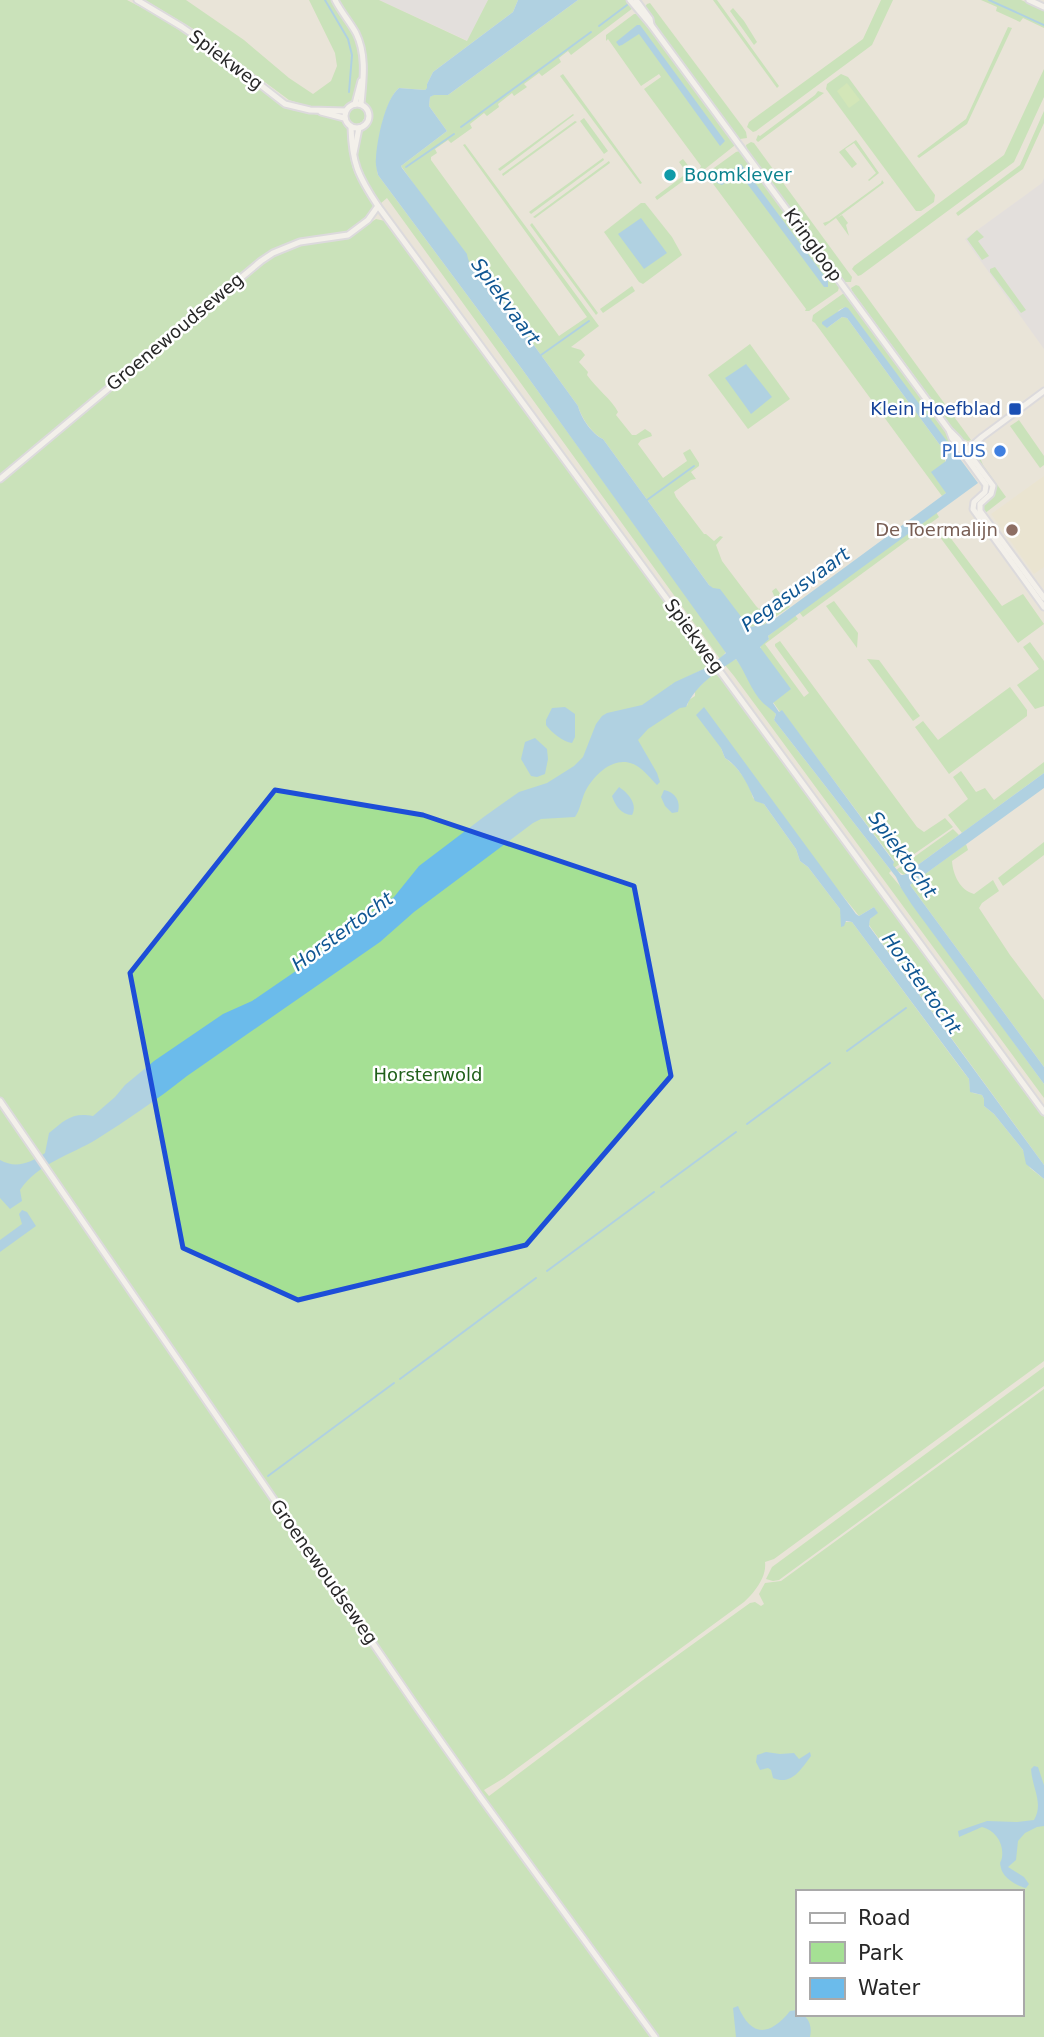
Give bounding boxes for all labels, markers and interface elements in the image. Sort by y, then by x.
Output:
street label: Spiekweg [185,25,267,94]
place label: Boomklever [684,164,792,185]
marker: Boomklever [662,167,678,183]
street label: Kringloop [780,204,847,285]
water label: Spiekvaart [467,253,546,350]
street label: Groenewoudseweg [102,268,247,395]
place label: Klein Hoefblad [870,398,1001,419]
marker: Klein Hoefblad [1007,401,1023,417]
place label: PLUS [941,440,986,461]
marker: PLUS [992,443,1008,459]
place label: De Toermalijn [875,519,998,540]
marker: De Toermalijn [1004,522,1020,538]
water label: Pegasusvaart [737,541,855,636]
street label: Spiekweg [660,595,728,677]
water label: Spiektocht [864,807,943,903]
water label: Horstertocht [287,886,398,975]
water label: Horstertocht [878,928,967,1039]
park label: Horsterwold [373,1064,483,1085]
street label: Groenewoudseweg [267,1495,382,1648]
legend [796,1890,1023,2016]
text: Road [858,1906,911,1930]
text: Park [858,1941,904,1965]
text: Water [858,1976,920,2000]

